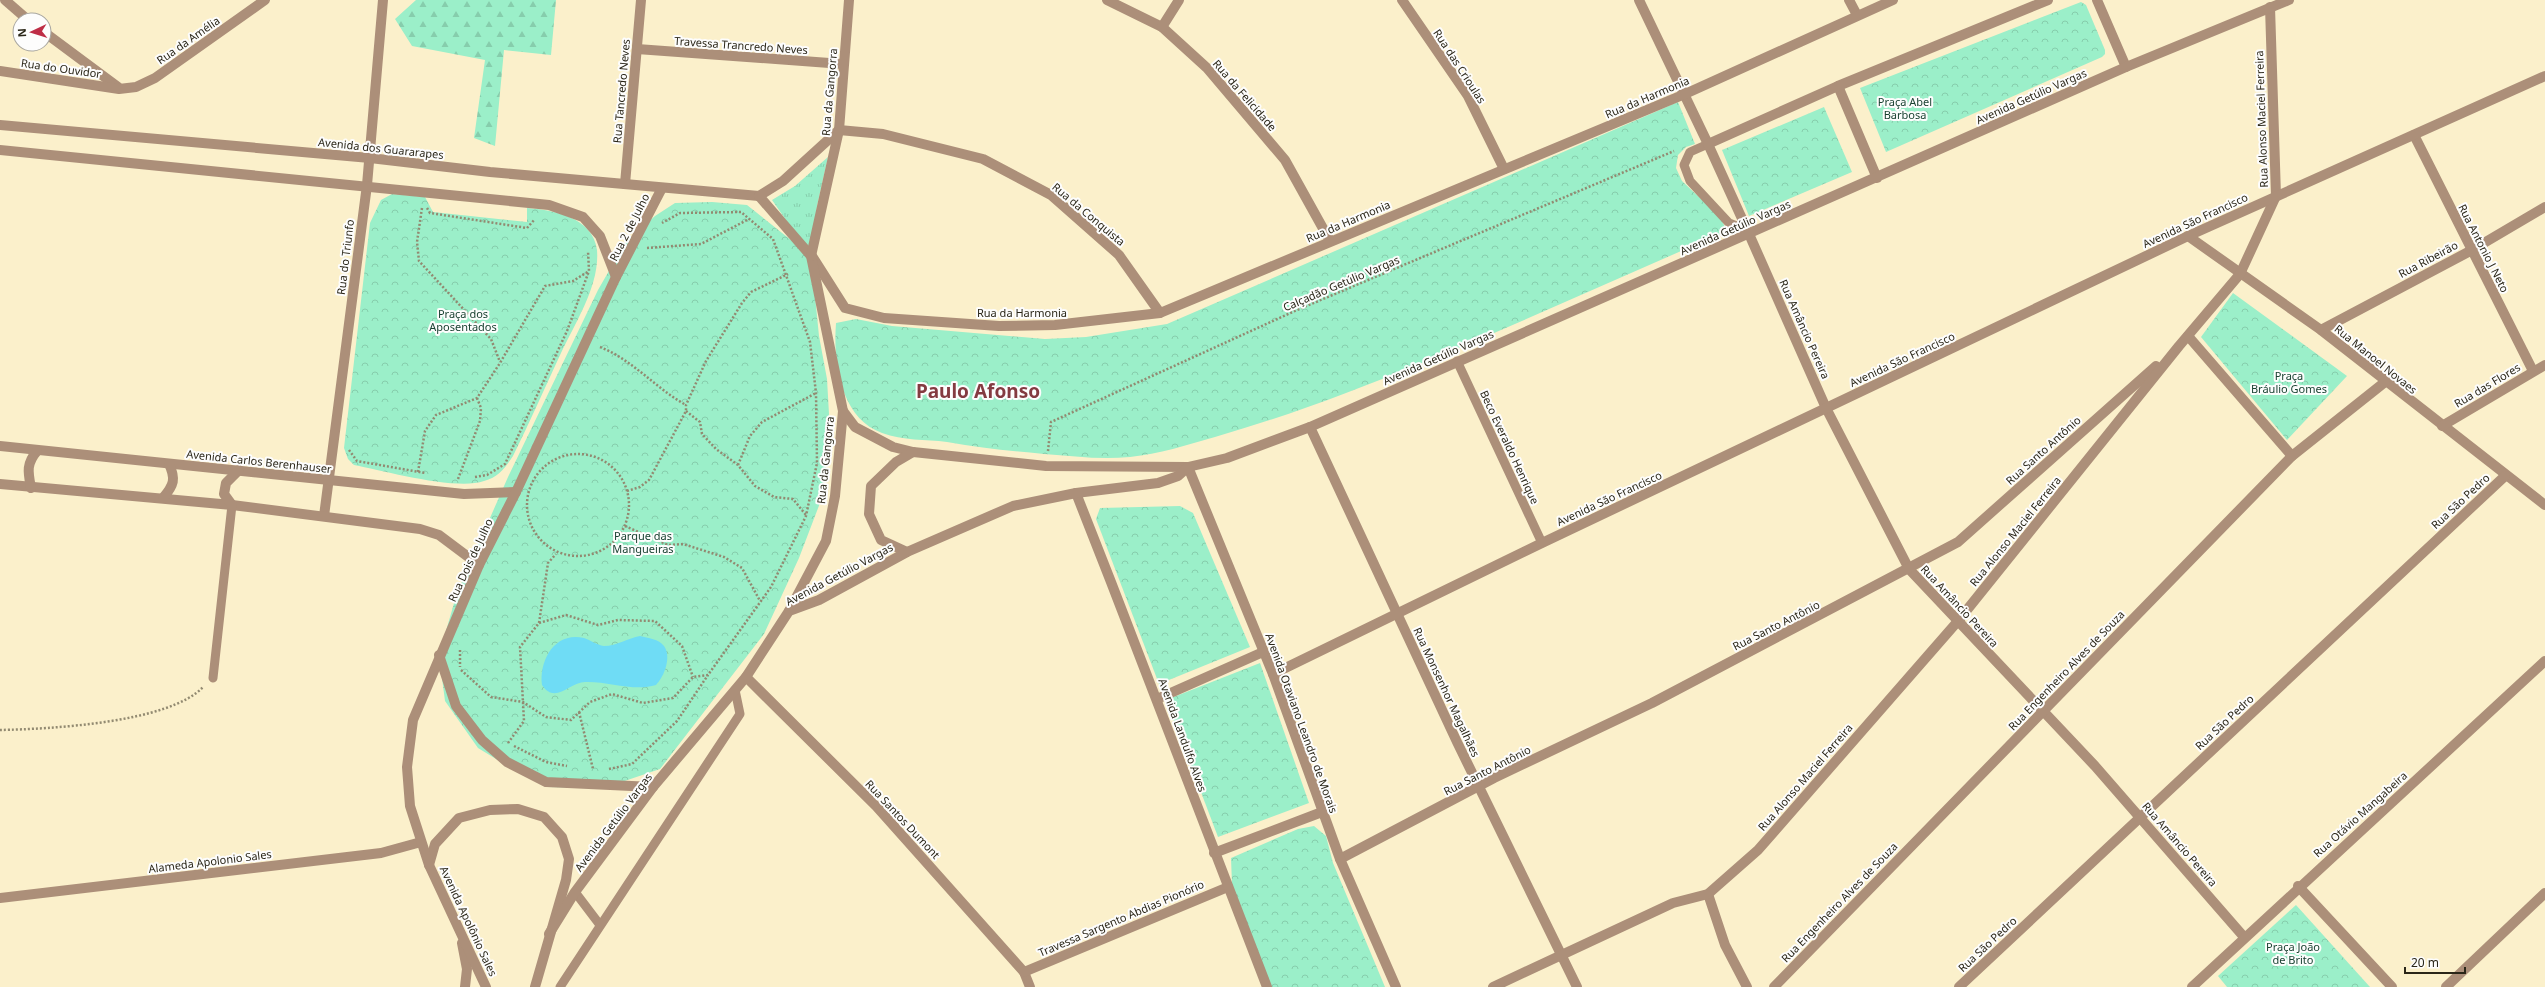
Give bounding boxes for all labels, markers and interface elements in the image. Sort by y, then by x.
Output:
north arrow [12,12,52,52]
street label: Rua da Amélia [153,13,223,67]
street label: Rua das Crioulas [1430,26,1490,106]
text: N [14,28,29,38]
street label: Travessa Trancredo Neves [674,33,808,57]
street label: Rua Tancredo Neves [609,38,633,144]
street label: Rua da Gangorra [818,48,840,136]
street label: Rua Alonso Maciel Ferreira [2251,50,2271,188]
street label: Rua do Ouvidor [20,55,102,81]
street label: Rua da Felicidade [1210,56,1280,134]
street label: Avenida Getúlio Vargas [1973,65,2089,127]
street label: Rua da Harmonia [1603,72,1691,122]
park label: Praça Abel Barbosa [1878,94,1932,122]
street label: Avenida dos Guararapes [318,134,444,162]
street label: Rua da Conquista [1049,179,1129,249]
street label: Avenida São Francisco [2140,189,2250,251]
street label: Rua 2 de Julho [606,190,653,263]
street label: Rua da Harmonia [1304,196,1392,246]
street label: Avenida Getúlio Vargas [1677,196,1793,258]
street label: Rua Antonio J Neto [2455,201,2513,295]
street label: Rua do Triunfo [333,218,357,296]
street label: Rua Ribeirão [2396,237,2461,281]
street label: Calçadão Getúlio Vargas [1280,252,1402,314]
street label: Rua Amâncio Pereira [1776,277,1834,381]
street label: Rua da Harmonia [977,305,1067,320]
park label: Praça dos Aposentados [429,306,497,334]
street label: Rua Manoel Novaes [2332,321,2420,397]
street label: Avenida Getúlio Vargas [1380,326,1496,388]
street label: Avenida São Francisco [1847,328,1957,390]
street label: Rua das Flores [2451,359,2523,411]
park label: Praça Bráulio Gomes [2251,368,2327,396]
district label: Paulo Afonso [916,378,1040,404]
street label: Beco Everaldo Henrique [1477,388,1543,506]
street label: Rua Santo Antônio [2002,412,2084,488]
street label: Rua da Gangorra [813,416,837,504]
street label: Avenida Carlos Berenhauser [186,446,333,476]
street label: Avenida São Francisco [1554,467,1664,529]
street label: Rua São Pedro [2427,470,2493,532]
street label: Rua Alonso Maciel Ferreira [1966,473,2064,589]
street label: Rua Dois de Julho [444,516,496,604]
park label: Parque das Mangueiras [612,528,674,556]
street label: Avenida Getúlio Vargas [783,539,895,609]
street label: Rua Amâncio Pereira [1918,562,2002,650]
street label: Rua Santo Antônio [1730,596,1822,653]
street label: Rua Engenheiro Alves de Souza [2005,607,2127,733]
street label: Rua Monsenhor Magalhães [1410,625,1484,759]
street label: Avenida Otaviano Leandro de Morais [1262,631,1342,815]
street label: Avenida Landulfo Alves [1155,676,1211,794]
street label: Rua São Pedro [2191,691,2257,753]
street label: Rua Alonso Maciel Ferreira [1754,720,1856,834]
street label: Rua Santo Antônio [1441,741,1533,798]
street label: Rua Otávio Mangabeira [2310,768,2410,860]
street label: Avenida Getúlio Vargas [571,770,655,874]
street label: Rua Santos Dumont [862,776,944,862]
street label: Rua Amâncio Pereira [2139,799,2221,889]
street label: Rua Engenheiro Alves de Souza [1778,839,1900,965]
street label: Alameda Apolonio Sales [148,846,272,876]
street label: Avenida Apolônio Sales [437,864,501,978]
street label: Travessa Sargento Abdias Pionório [1036,876,1206,960]
street label: Rua São Pedro [1954,913,2020,975]
park label: Praça João de Brito [2266,939,2320,967]
scale bar [2405,949,2465,975]
text: 20 m [2411,954,2439,971]

